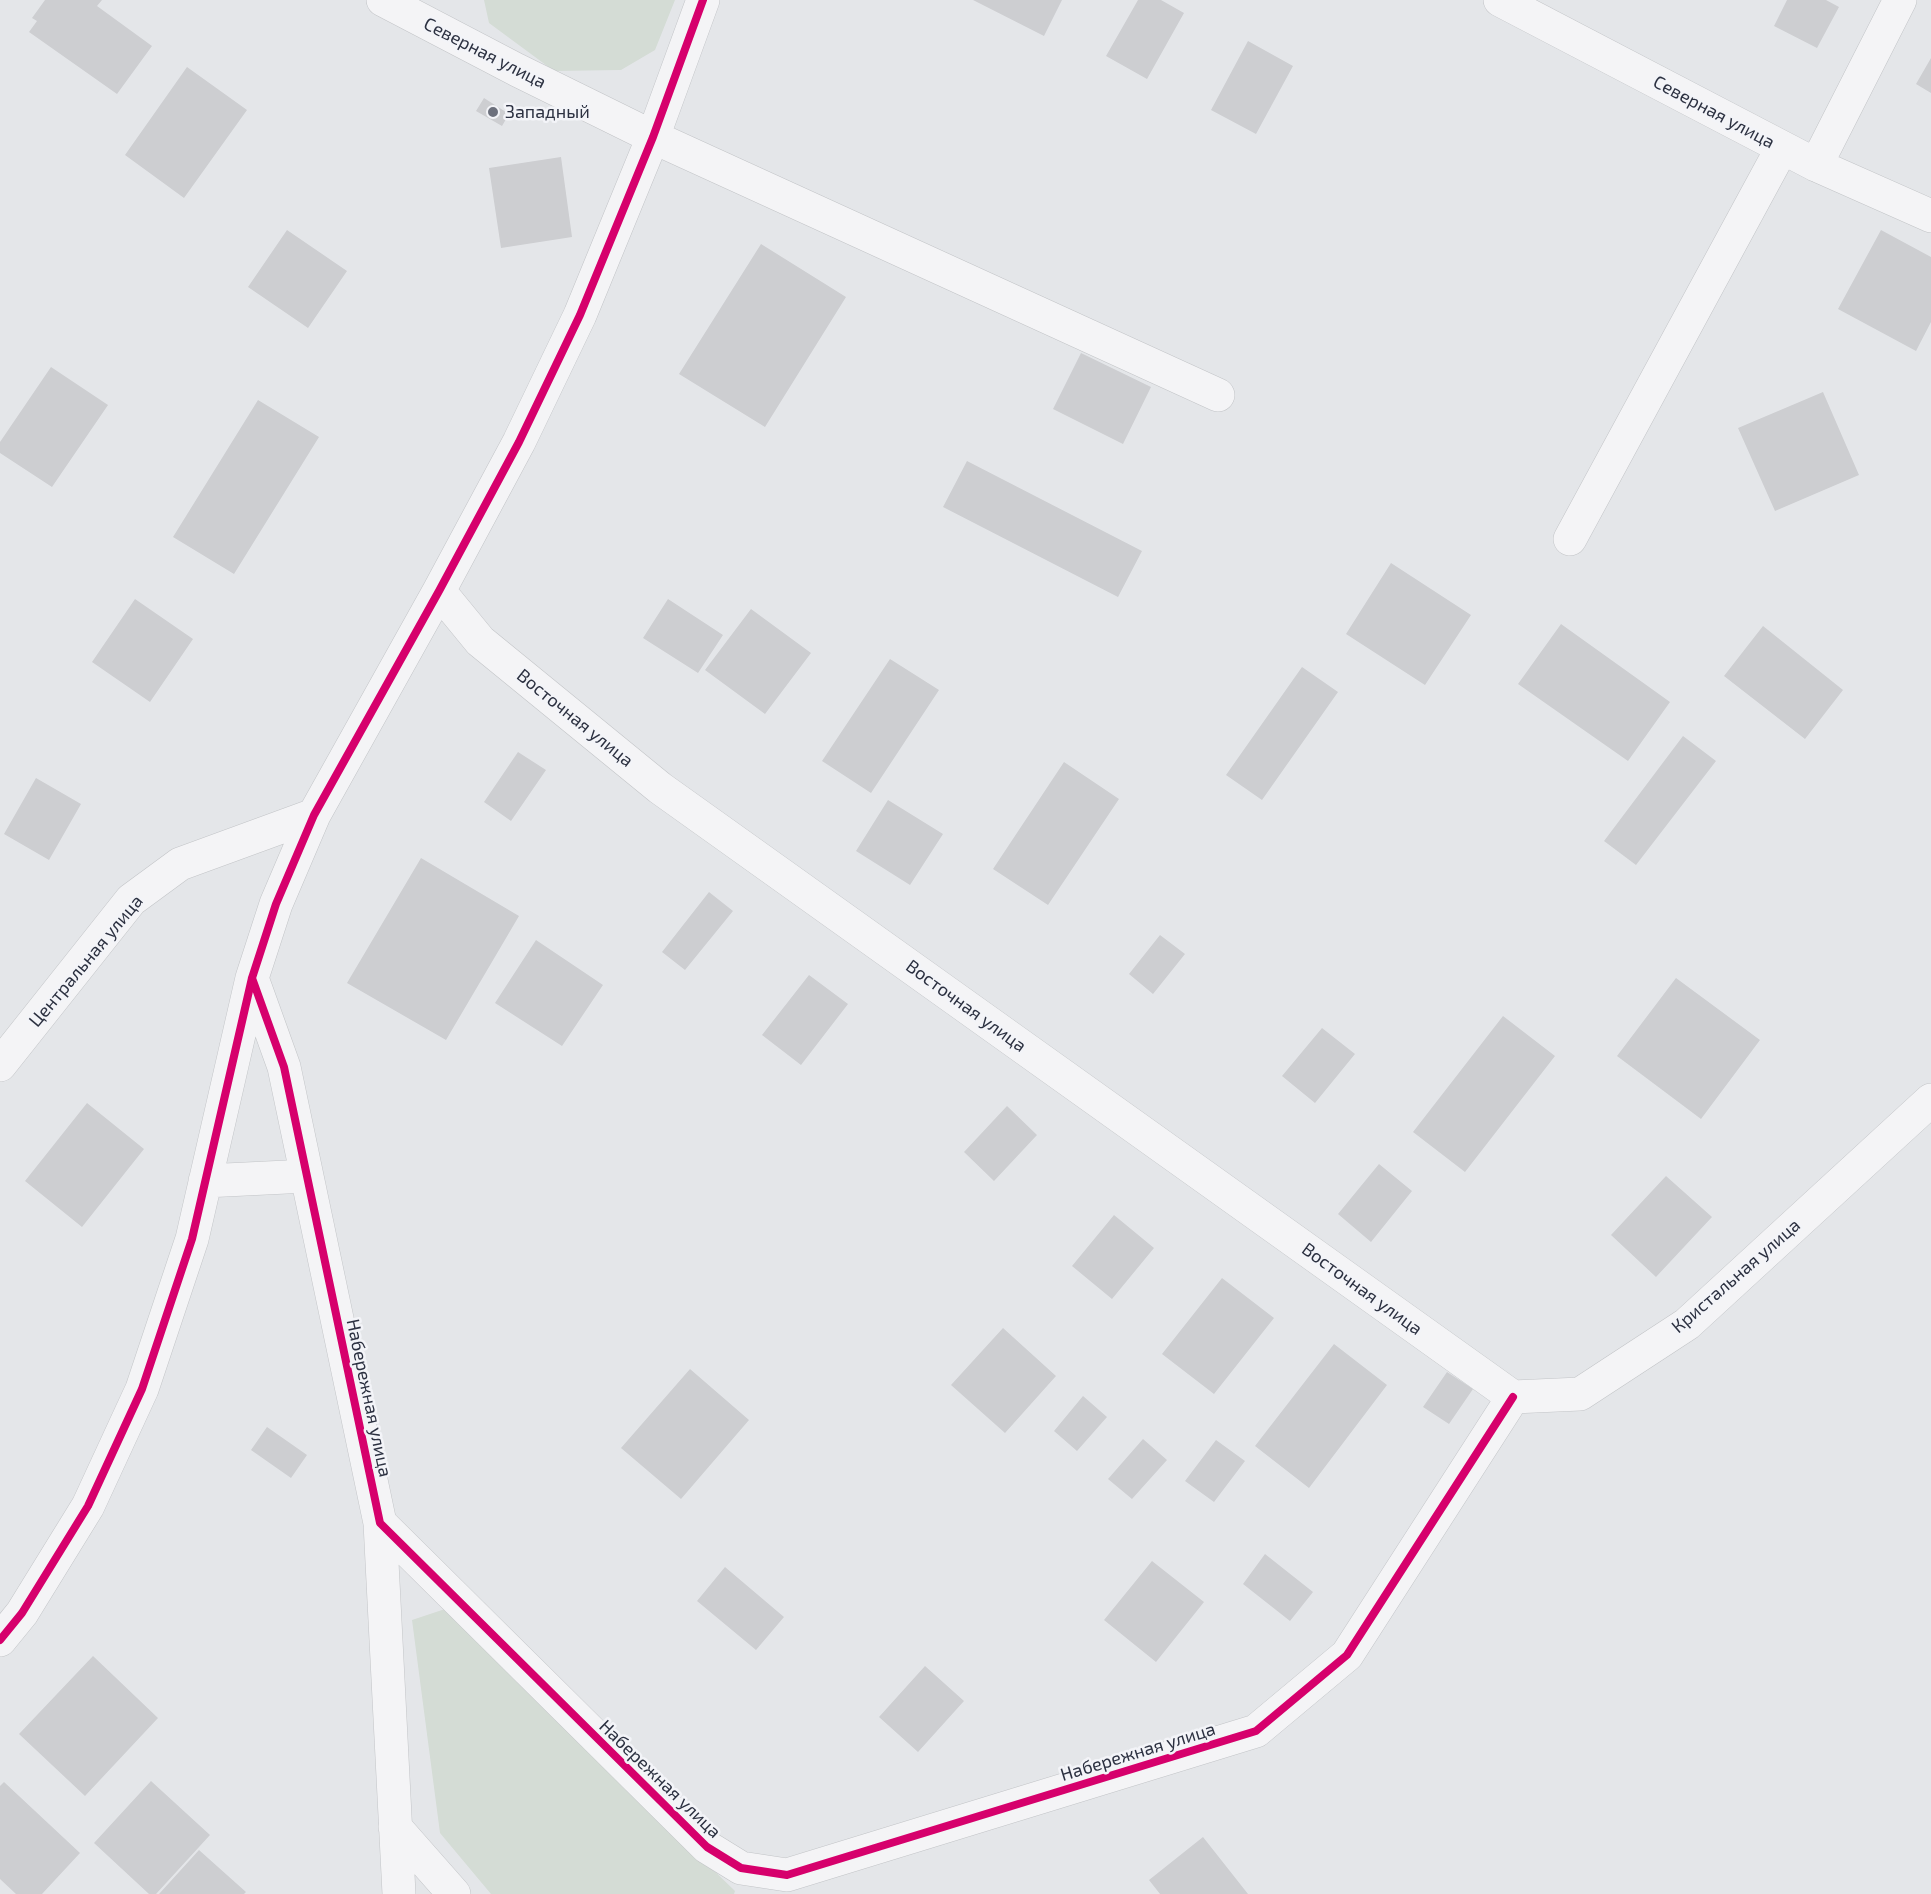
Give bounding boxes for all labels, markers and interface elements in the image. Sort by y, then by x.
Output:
street label: Северная улица [420,13,550,93]
street label: Северная улица [1650,71,1778,153]
place label: Западный [505,101,590,123]
marker: Западный [486,105,500,119]
street label: Восточная улица [513,665,637,771]
street label: Центральная улица [24,891,148,1031]
street label: Восточная улица [902,955,1030,1057]
street label: Кристальная улица [1667,1214,1805,1338]
street label: Восточная улица [1298,1238,1426,1340]
street label: Набережная улица [342,1317,396,1479]
street label: Набережная улица [595,1715,725,1843]
street label: Набережная улица [1058,1718,1218,1786]

